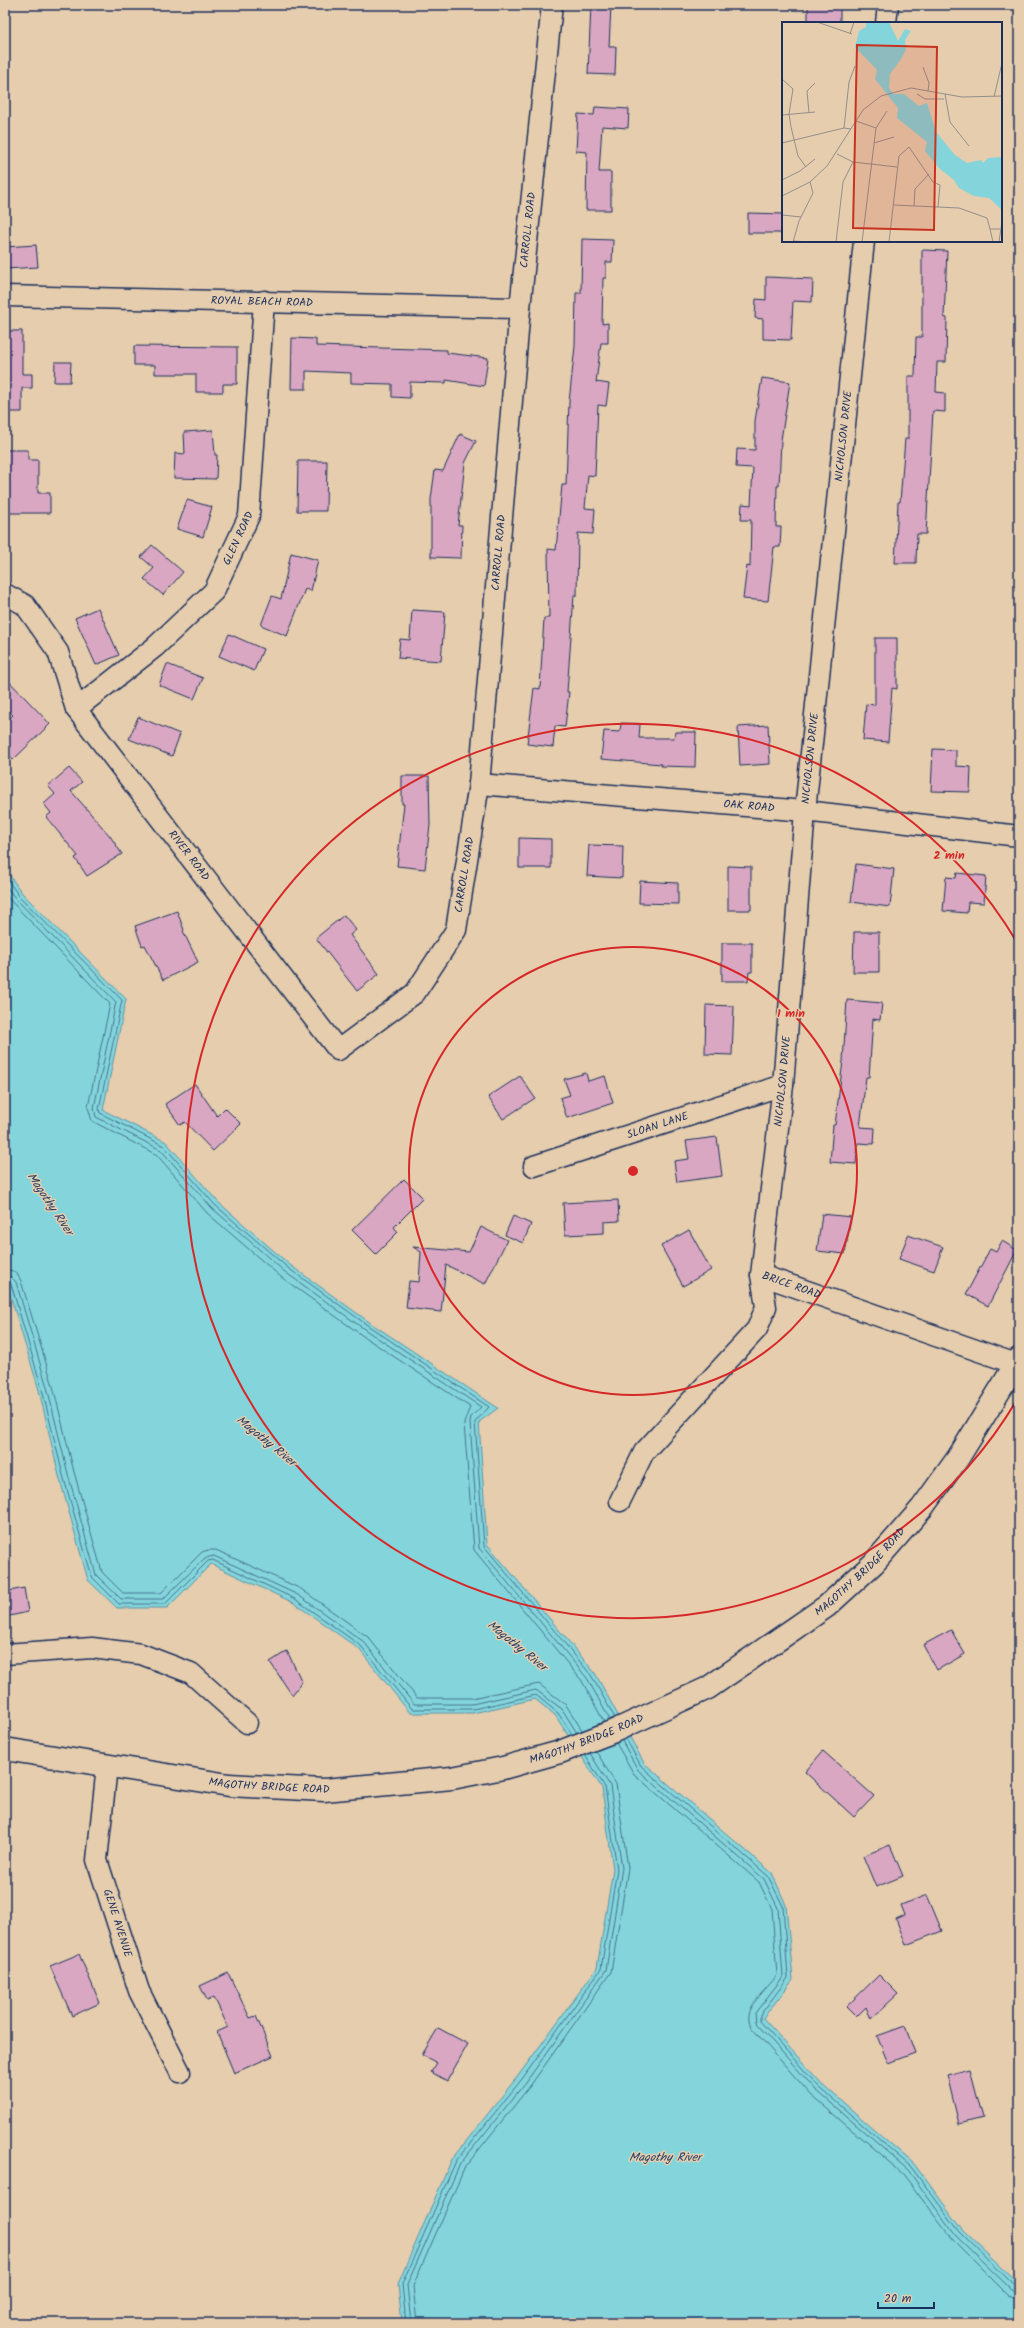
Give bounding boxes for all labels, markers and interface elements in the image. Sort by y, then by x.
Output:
inset map [782,22,1002,242]
street label: CARROLL ROAD [515,191,541,269]
street label: ROYAL BEACH ROAD [211,292,313,312]
street label: NICHOLSON DRIVE [830,389,858,483]
street label: GLEN ROAD [218,511,258,568]
street label: CARROLL ROAD [487,514,511,592]
street label: NICHOLSON DRIVE [797,712,824,805]
street label: OAK ROAD [723,795,775,817]
street label: RIVER ROAD [163,826,214,885]
street label: CARROLL ROAD [450,836,480,914]
text: 2 min [933,846,965,865]
text: 1 min [777,1004,805,1023]
street label: NICHOLSON DRIVE [769,1034,796,1128]
street label: SLOAN LANE [625,1107,691,1144]
centre of rings [626,1164,640,1178]
water label: Magothy River [22,1169,80,1242]
street label: BRICE ROAD [760,1267,823,1304]
water label: Magothy River [232,1411,302,1473]
street label: MAGOTHY BRIDGE ROAD [811,1524,910,1621]
water label: Magothy River [483,1616,553,1678]
street label: MAGOTHY BRIDGE ROAD [527,1709,647,1769]
street label: MAGOTHY BRIDGE ROAD [207,1773,331,1799]
street label: GENE AVENUE [98,1887,137,1960]
water label: Magothy River [629,2148,704,2167]
scale bar [878,2284,934,2310]
text: 20 m [884,2289,912,2308]

